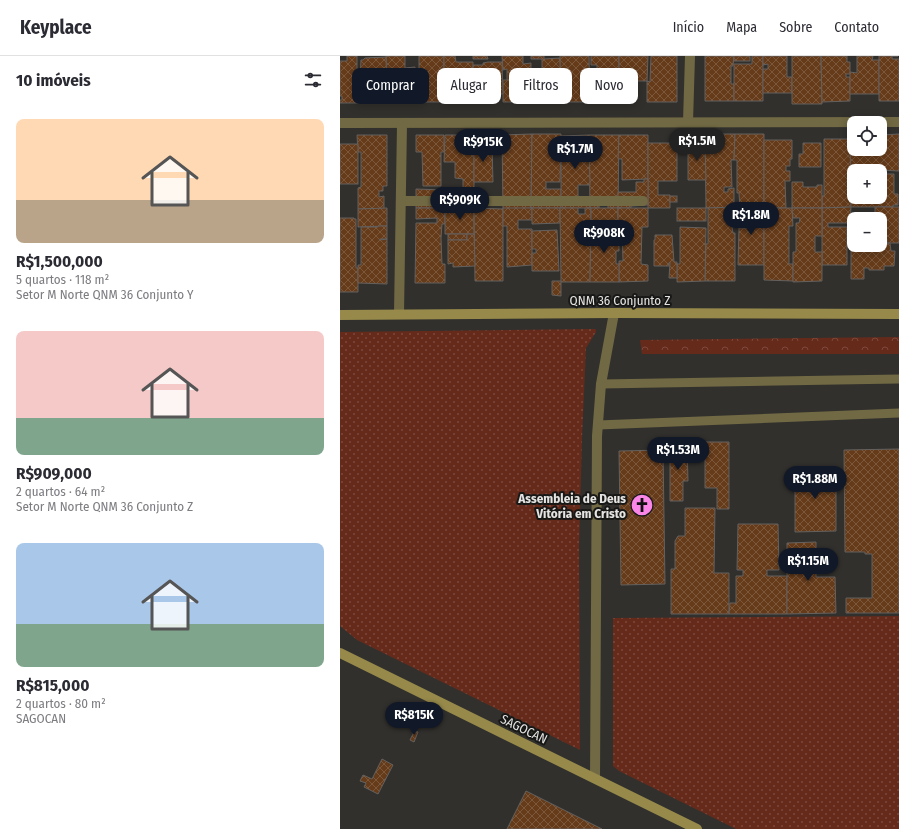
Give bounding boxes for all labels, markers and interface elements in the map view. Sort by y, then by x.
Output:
text: Keyplace [20,16,92,39]
text: Início [673,19,704,36]
text: Mapa [726,19,757,36]
text: Sobre [779,19,812,36]
text: Contato [834,19,879,36]
chip: Comprar [352,68,429,104]
chip: Alugar [437,68,501,104]
chip: Filtros [509,68,572,104]
chip: Novo [580,68,638,104]
icon: filters [302,69,324,91]
text: 10 imóveis [16,70,91,91]
map controls [847,116,887,252]
button: locate [847,116,887,156]
pin: R$1.5M [664,128,730,162]
pin: R$915K [450,129,516,163]
text: R$1.5M [678,133,716,148]
text: R$915K [463,134,503,149]
pin: R$1.7M [542,136,608,170]
text: R$1.7M [557,141,593,156]
icon: home [134,145,206,217]
button: + [847,164,887,204]
pin: R$909K [427,187,493,221]
text: R$909K [439,192,481,207]
pin: R$1.8M [718,202,784,236]
text: R$1.8M [732,207,770,222]
button: − [847,212,887,252]
pin: R$908K [571,220,637,254]
text: R$908K [583,225,625,240]
text: R$1,500,000 [16,251,103,272]
text: 5 quartos · 118 m² [16,272,109,287]
text: Setor M Norte QNM 36 Conjunto Y [16,287,194,302]
street label: QNM 36 Conjunto Z [570,293,670,308]
icon: home [134,357,206,429]
pin: R$1.53M [641,437,715,471]
text: R$1.53M [656,442,700,457]
text: R$909,000 [16,463,92,484]
pin: R$1.88M [778,466,852,500]
text: R$1.88M [793,471,837,486]
text: 2 quartos · 64 m² [16,484,105,499]
place label: Assembleia de Deus Vitória em Cristo [517,491,626,521]
church icon: Assembleia de Deus Vitória em Cristo [629,492,655,518]
text: Setor M Norte QNM 36 Conjunto Z [16,499,193,514]
pin: R$1.15M [771,548,845,582]
text: R$1.15M [787,553,829,568]
icon: home [134,569,206,641]
text: R$815,000 [16,675,89,696]
text: 2 quartos · 80 m² [16,696,106,711]
pin: R$815K [381,702,447,736]
text: R$815K [394,707,434,722]
text: SAGOCAN [16,711,66,726]
street label: SAGOCAN [498,711,550,747]

